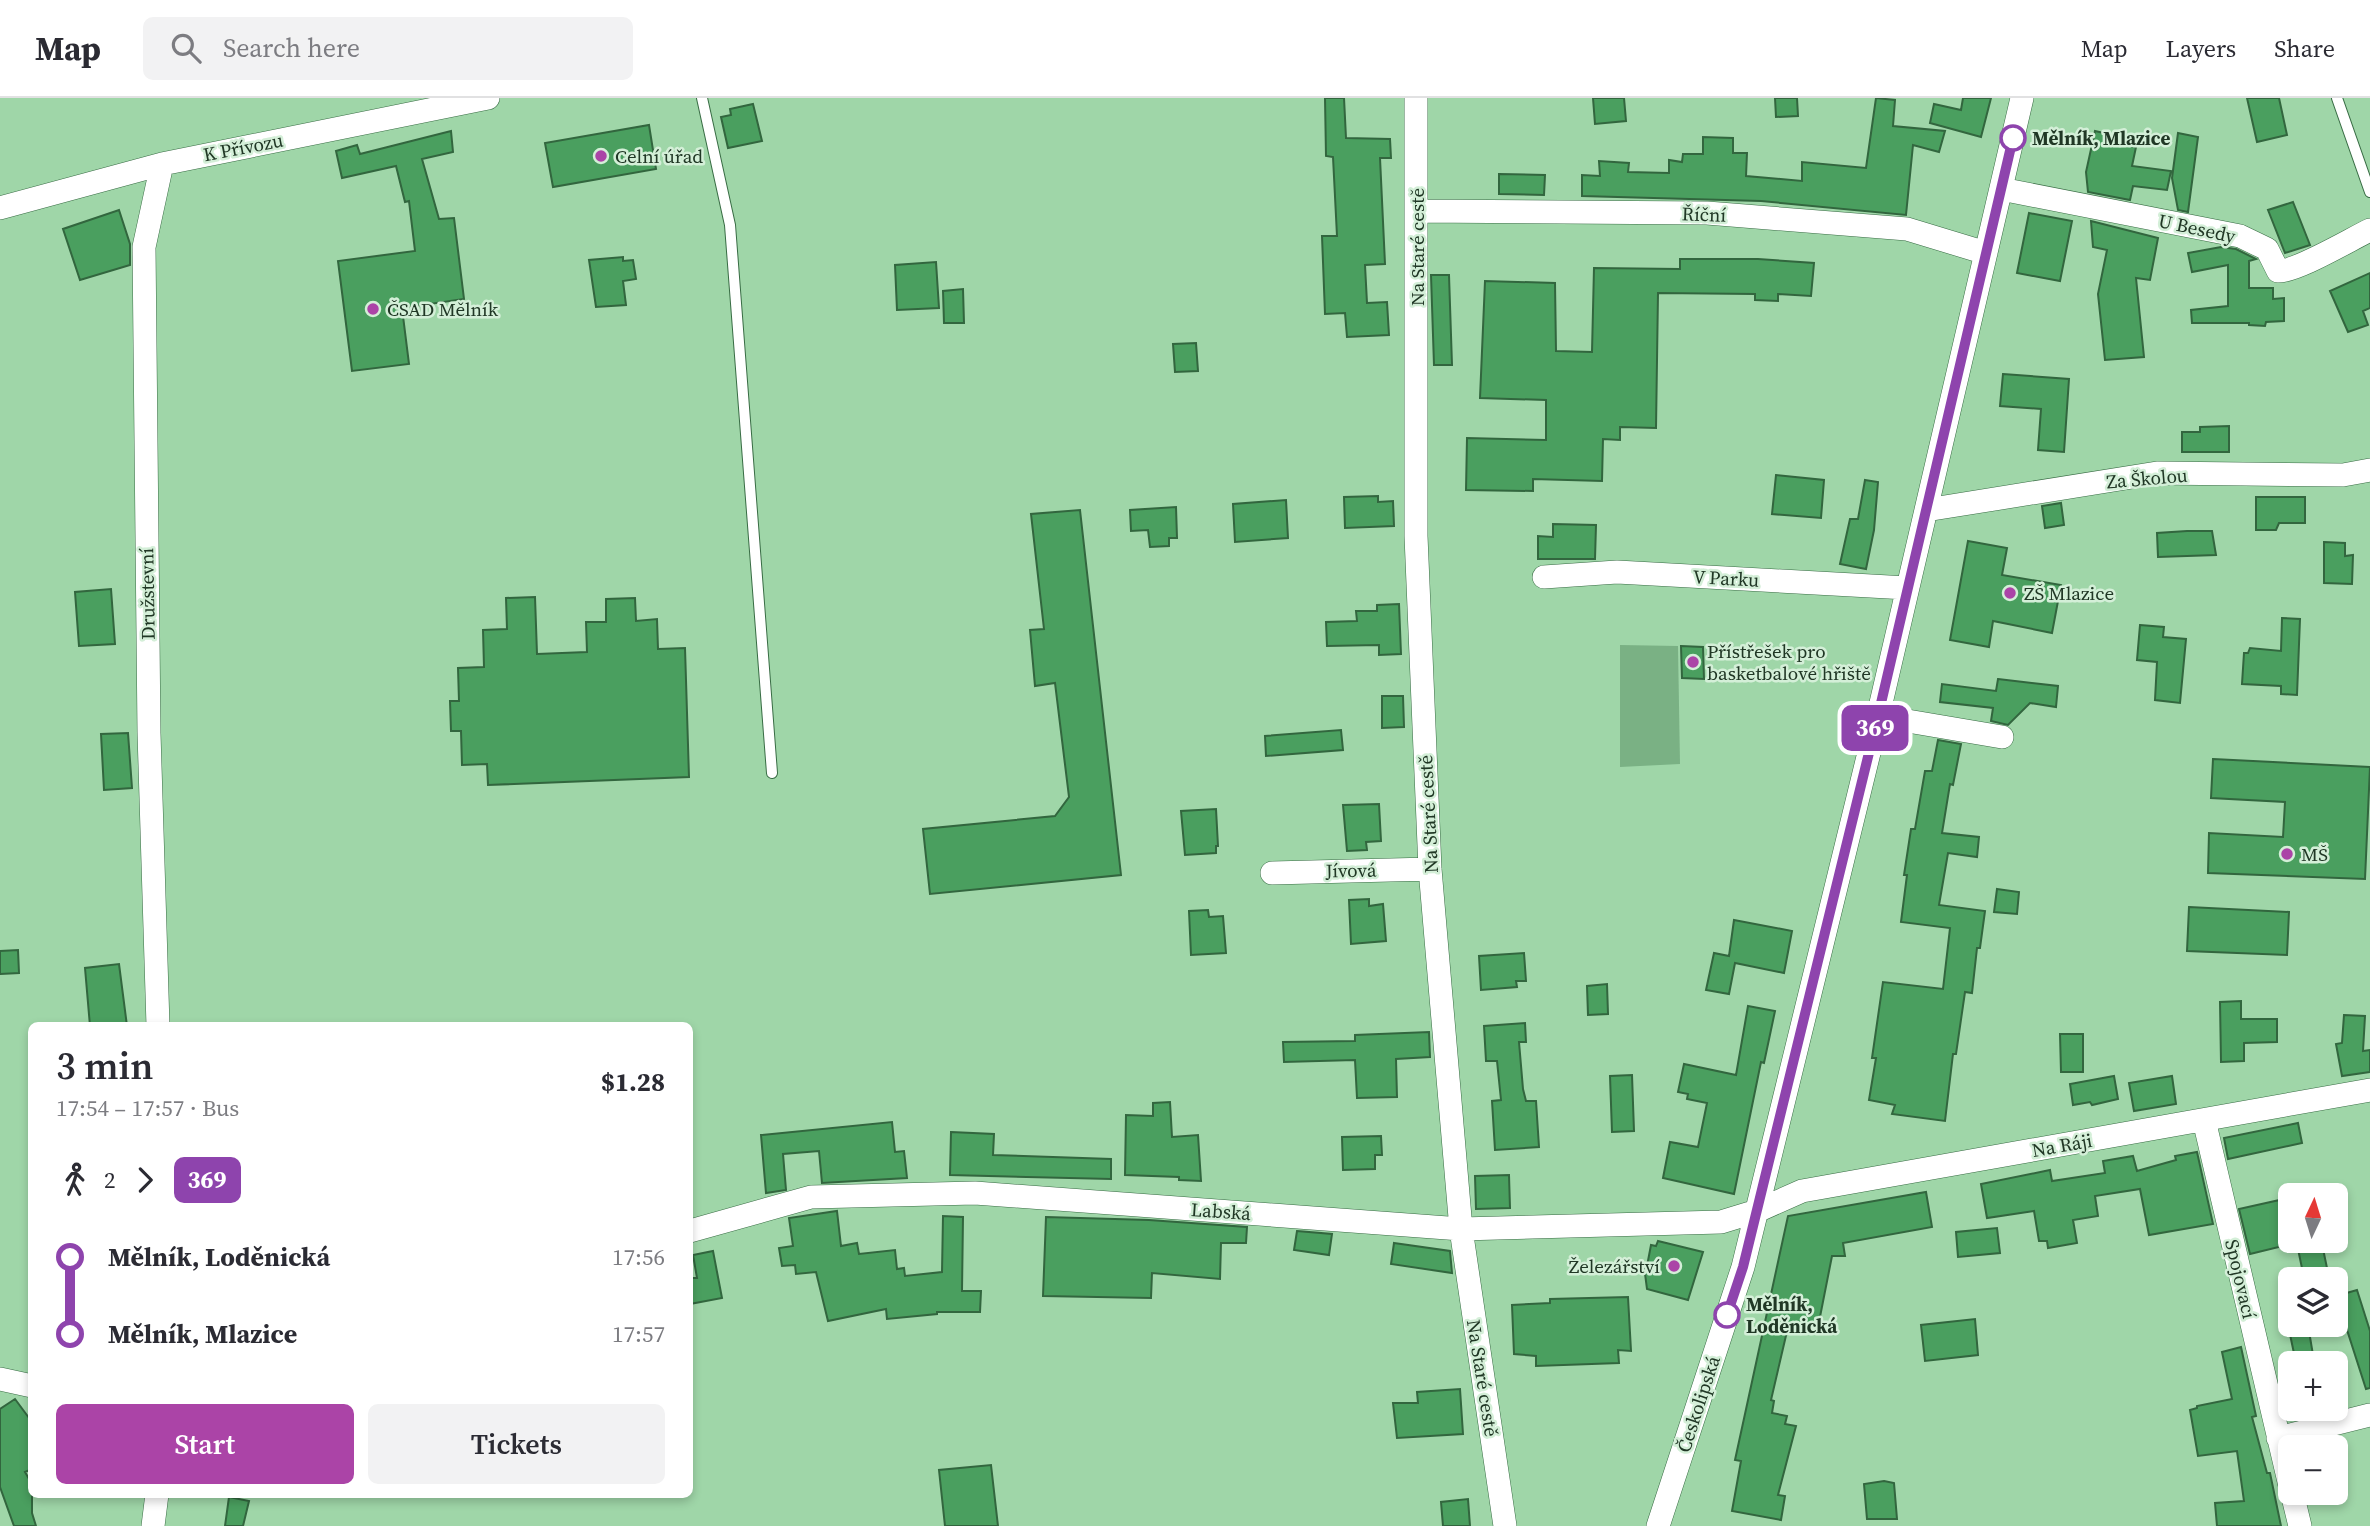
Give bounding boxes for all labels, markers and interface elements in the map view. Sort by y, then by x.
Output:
search box [143,17,633,80]
text: Map [35,26,101,71]
icon: search [167,29,205,67]
text: Search here [223,30,360,66]
text: Map [2081,32,2128,65]
text: Layers [2166,32,2236,65]
text: Share [2274,32,2335,65]
marker: Mělník, Mlazice [2000,125,2026,151]
place label: Mělník, Mlazice [2032,125,2170,151]
street label: K Přívozu [201,127,285,167]
place label: Celní úřad [615,143,703,169]
marker: Celní úřad [593,148,609,164]
street label: Na Staré cestě [1404,188,1430,306]
street label: Říční [1681,200,1727,228]
street label: U Besedy [2156,207,2238,249]
place label: ČSAD Mělník [387,296,499,322]
marker: ČSAD Mělník [365,301,381,317]
street label: Za Školou [2105,462,2189,494]
street label: Družstevní [133,547,161,640]
street label: V Parku [1692,563,1760,593]
place label: ZŠ Mlazice [2024,580,2114,606]
marker: ZŠ Mlazice [2002,585,2018,601]
place label: Přístřešek pro basketbalové hřiště [1707,638,1871,686]
marker: Přístřešek pro basketbalové hřiště [1685,654,1701,670]
line badge: 369 [1835,705,1915,751]
text: 369 [1855,711,1895,744]
street label: Na Staré cestě [1412,754,1444,874]
place label: MŠ [2301,841,2328,867]
marker: MŠ [2279,846,2295,862]
street label: Jívová [1324,857,1377,883]
text: 3 min [56,1040,154,1092]
text: $1.28 [601,1064,665,1100]
text: 17:54 – 17:57 · Bus [56,1092,239,1124]
street label: Na Ráji [2030,1127,2095,1163]
icon: walk [56,1161,94,1199]
icon: forward [126,1161,164,1199]
text: 369 [188,1163,227,1196]
text: 2 [104,1164,116,1196]
north arrow [2278,1183,2348,1253]
map controls [2278,1183,2348,1505]
street label: Labská [1190,1196,1252,1226]
street label: Spojovací [2219,1237,2263,1322]
text: Mělník, Loděnická [108,1239,330,1275]
text: 17:56 [612,1241,665,1273]
place label: Železářství [1569,1253,1660,1279]
marker: Železářství [1666,1258,1682,1274]
button: layers [2278,1267,2348,1337]
place label: Mělník, Loděnická [1746,1291,1838,1339]
marker: Mělník, Loděnická [1714,1302,1740,1328]
text: Mělník, Mlazice [108,1316,297,1352]
text: 17:57 [612,1318,665,1350]
street label: Na Staré cestě [1461,1318,1505,1438]
button: + [2278,1351,2348,1421]
street label: Českolipská [1670,1352,1726,1456]
button: Start [56,1404,354,1484]
button: Tickets [368,1404,665,1484]
button: − [2278,1435,2348,1505]

